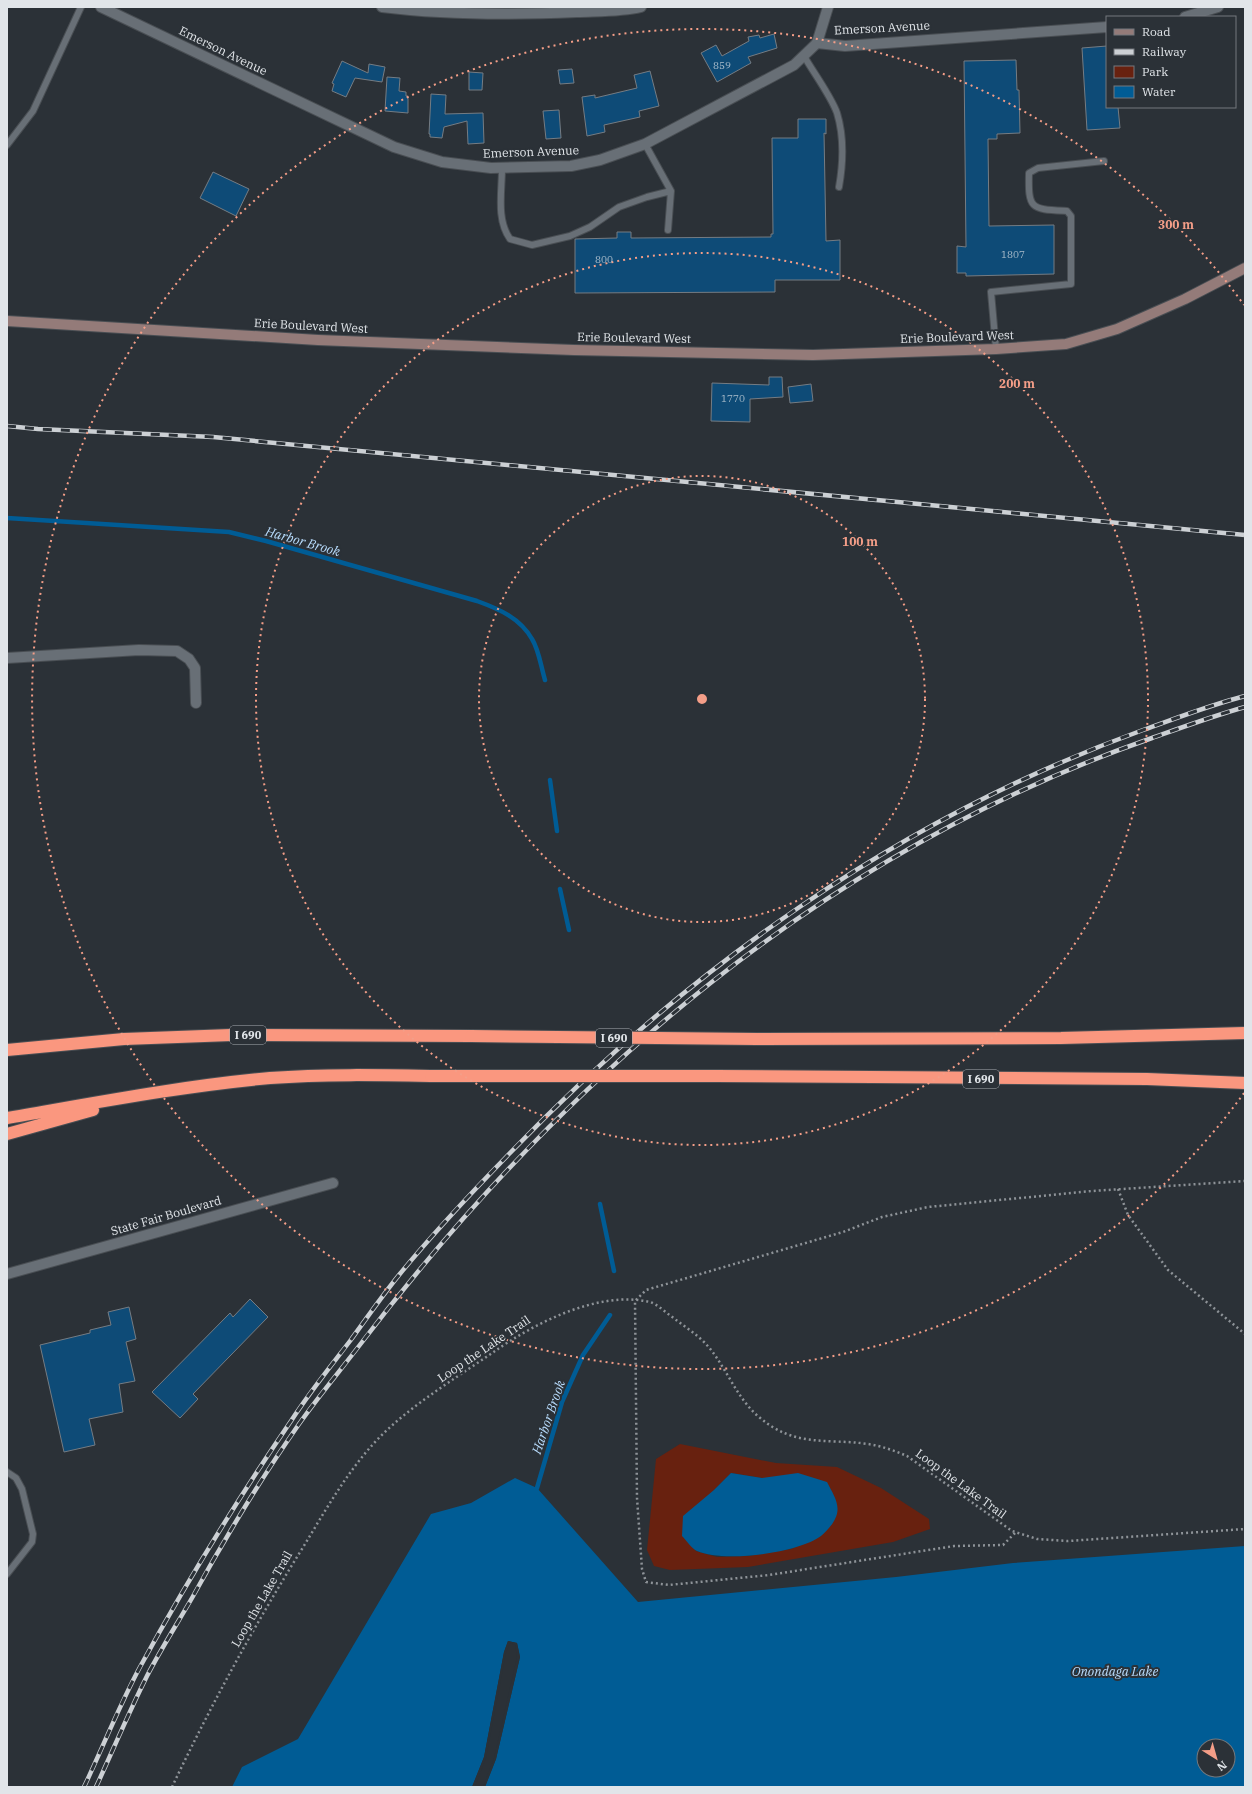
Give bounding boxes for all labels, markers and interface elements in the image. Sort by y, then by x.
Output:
legend [1106,16,1236,108]
street label: Emerson Avenue [834,17,930,38]
street label: Emerson Avenue [177,23,270,78]
text: Road [1142,24,1171,39]
text: Railway [1142,44,1187,59]
house number: 859 [713,59,731,72]
text: Park [1142,64,1168,79]
text: Water [1142,84,1176,99]
street label: Emerson Avenue [483,142,579,161]
text: 300 m [1158,217,1194,232]
house number: 1807 [1001,248,1025,261]
house number: 800 [595,253,613,266]
street label: Erie Boulevard West [254,315,368,336]
street label: Erie Boulevard West [900,327,1014,346]
street label: Erie Boulevard West [577,329,691,346]
text: 200 m [999,376,1035,391]
house number: 1770 [721,392,745,405]
water label: Harbor Brook [262,522,342,560]
text: 100 m [842,534,878,549]
centre of rings [695,692,709,706]
road number: I 690 [230,1026,266,1044]
road number: I 690 [596,1029,632,1047]
road number: I 690 [963,1070,999,1088]
street label: State Fair Boulevard [109,1193,223,1238]
street label: Loop the Lake Trail [435,1312,533,1385]
water label: Harbor Brook [528,1378,569,1457]
street label: Loop the Lake Trail [913,1446,1010,1522]
street label: Loop the Lake Trail [228,1548,295,1649]
water label: Onondaga Lake [1072,1663,1159,1680]
north arrow [1196,1738,1236,1778]
text: N [1214,1758,1230,1774]

